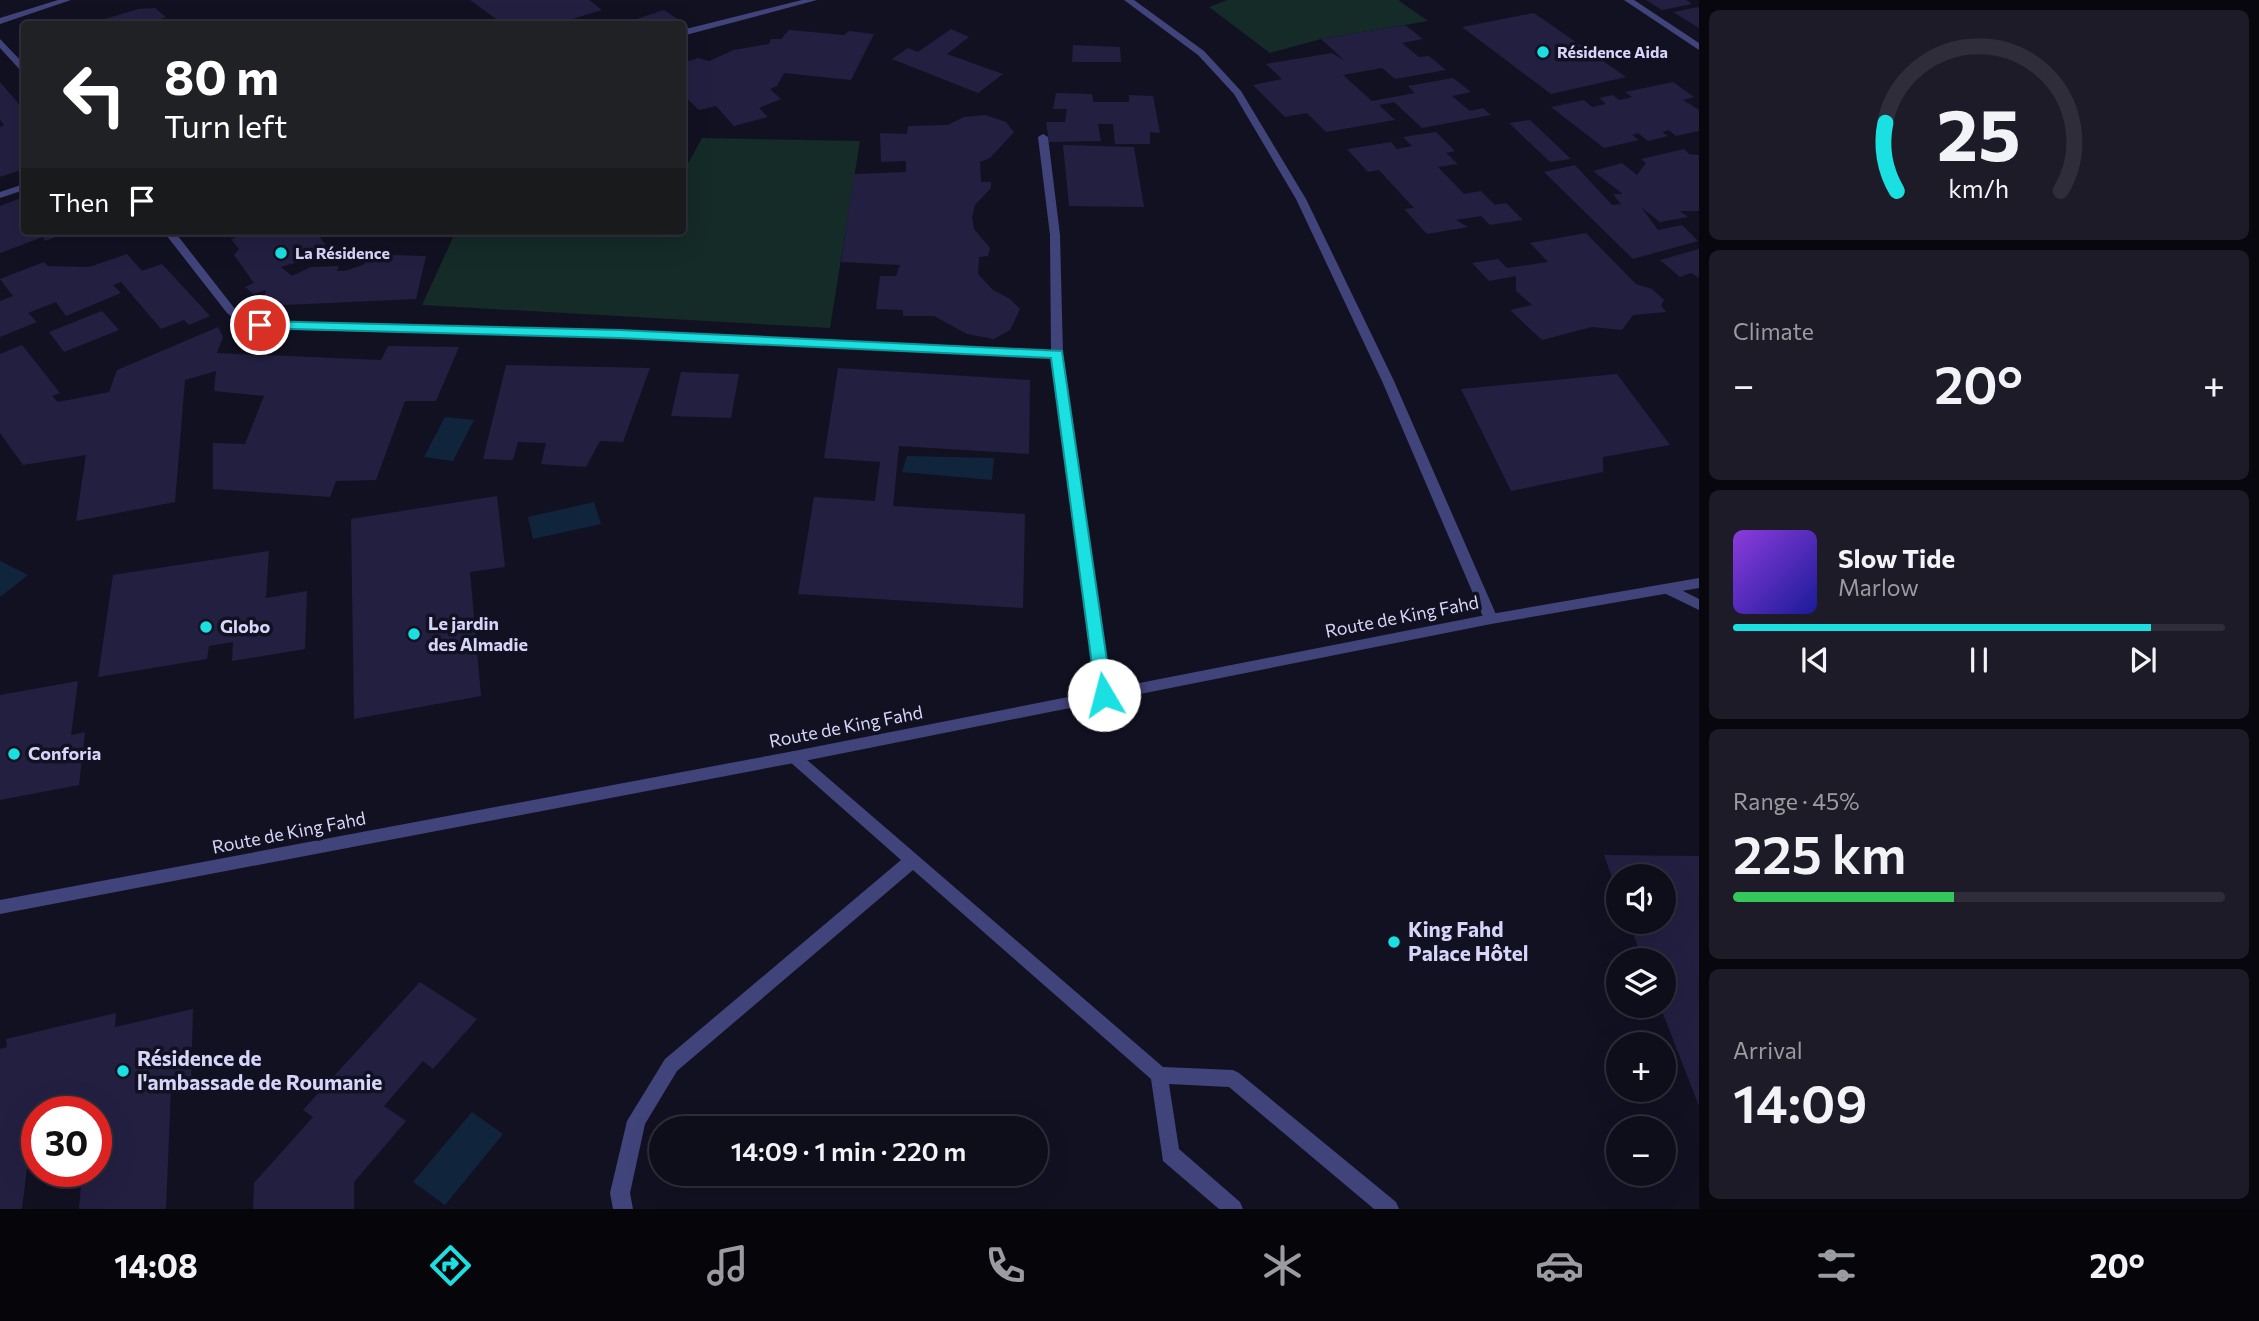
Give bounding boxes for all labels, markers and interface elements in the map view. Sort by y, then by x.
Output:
place label: Résidence Aida [1557,42,1668,61]
marker: Résidence Aida [1535,44,1551,60]
text: 80 m [164,45,279,105]
icon: left [49,49,140,140]
text: 25 [1937,87,2021,176]
text: Turn left [164,105,288,145]
text: km/h [1949,173,2009,203]
icon: arrive [123,182,161,220]
text: Then [49,186,109,217]
place label: La Résidence [295,243,390,262]
marker: La Résidence [273,245,289,261]
pin [230,295,290,355]
icon: arrive [241,306,279,344]
text: Climate [1733,317,1814,345]
text: 20° [1934,351,2023,415]
text: − [1733,360,1755,407]
text: + [2203,360,2225,407]
text: Slow Tide [1838,542,1955,573]
text: Marlow [1838,573,1919,601]
street label: Route de King Fahd [1323,590,1481,642]
place label: Le jardin des Almadie [428,612,528,655]
place label: Globo [220,615,270,637]
marker: Globo [198,619,214,635]
marker: Le jardin des Almadie [406,626,422,642]
icon: previous [1796,641,1834,679]
icon: pause [1960,641,1998,679]
icon: next [2124,641,2162,679]
position arrow [1067,658,1141,732]
street label: Route de King Fahd [767,700,925,752]
place label: Conforia [28,742,101,764]
marker: Conforia [6,746,22,762]
text: Range · 45% [1733,787,1859,815]
street label: Route de King Fahd [210,806,368,858]
text: 225 km [1733,821,1906,885]
map controls [1606,864,1676,1186]
button: sound [1606,864,1676,934]
place label: King Fahd Palace Hôtel [1408,916,1529,965]
marker: King Fahd Palace Hôtel [1386,934,1402,950]
button: layers [1606,948,1676,1018]
button: + [1606,1032,1676,1102]
text: Arrival [1733,1036,1803,1064]
place label: Résidence de l'ambassade de Roumanie [137,1045,382,1094]
marker: Résidence de l'ambassade de Roumanie [115,1063,131,1079]
text: 14:09 [1733,1070,1867,1134]
speed limit sign: 30 [21,1096,112,1187]
button: − [1606,1116,1676,1186]
text: 14:09 · 1 min · 220 m [731,1135,966,1166]
icon: directions [426,1241,475,1290]
icon: music [703,1241,752,1290]
icon: phone [981,1241,1030,1290]
icon: climate [1258,1241,1307,1290]
icon: car [1535,1241,1584,1290]
icon: filters [1812,1241,1861,1290]
text: 14:08 [114,1245,198,1285]
text: 20° [2090,1245,2145,1285]

